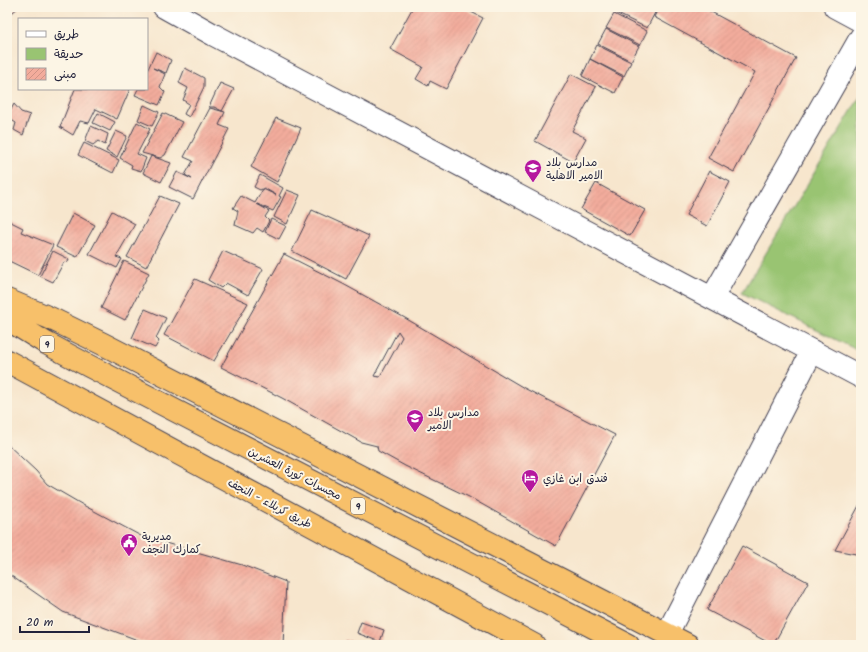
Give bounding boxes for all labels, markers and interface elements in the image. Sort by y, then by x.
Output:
legend [18,18,148,90]
text: طريق [54,25,79,44]
text: حديقة [54,45,83,64]
text: مبنى [54,65,77,84]
place label: مدارس بلاد الامير الاهلية [546,154,603,185]
school or university icon: مدارس بلاد الامير الاهلية [523,158,543,183]
road number: 9 [40,336,54,352]
place label: مدارس بلاد الامير [427,404,479,435]
school or university icon: مدارس بلاد الامير [405,408,425,433]
street label: مجسرات ثورة العشرين [245,443,344,505]
hotel icon: فندق ابن غازي [520,468,540,493]
place label: فندق ابن غازي [543,470,608,488]
street label: طريق کربلاء - النجف [224,474,315,534]
road number: 9 [351,498,365,514]
place label: مديرية كمارك النجف [142,528,201,559]
public building icon: مديرية كمارك النجف [119,532,139,557]
scale bar [20,608,89,634]
text: 20 m [26,613,54,632]

